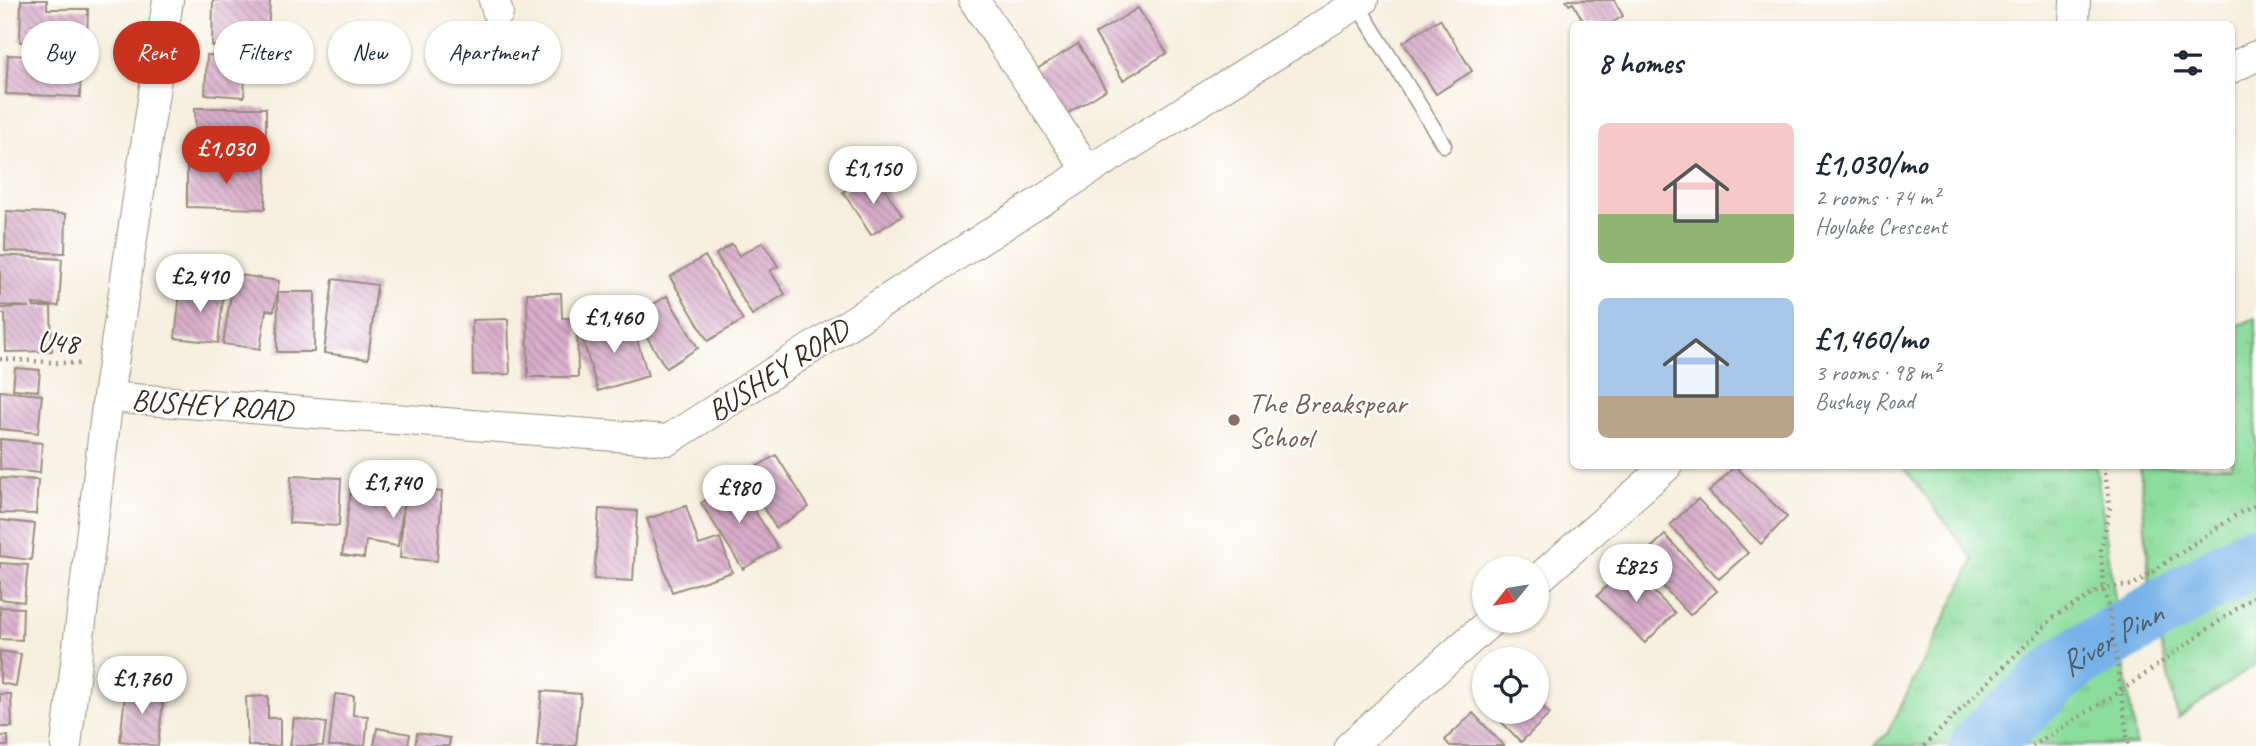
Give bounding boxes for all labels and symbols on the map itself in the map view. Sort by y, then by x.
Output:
pin: £1,030 [169,127,283,186]
pin: £1,150 [816,146,930,206]
pin: £2,410 [143,254,257,314]
pin: £1,460 [557,296,671,355]
street label: BUSHEY ROAD [700,309,858,430]
street label: U48 [36,322,82,363]
street label: BUSHEY ROAD [130,380,296,430]
place label: The Breakspear School [1248,384,1409,456]
marker: The Breakspear School [1226,412,1242,428]
pin: £1,740 [336,461,450,520]
pin: £980 [698,466,780,525]
pin: £825 [1595,544,1677,604]
north arrow [1472,556,1549,634]
water label: River Pinn [2049,591,2172,685]
pin: £1,760 [85,656,199,716]

